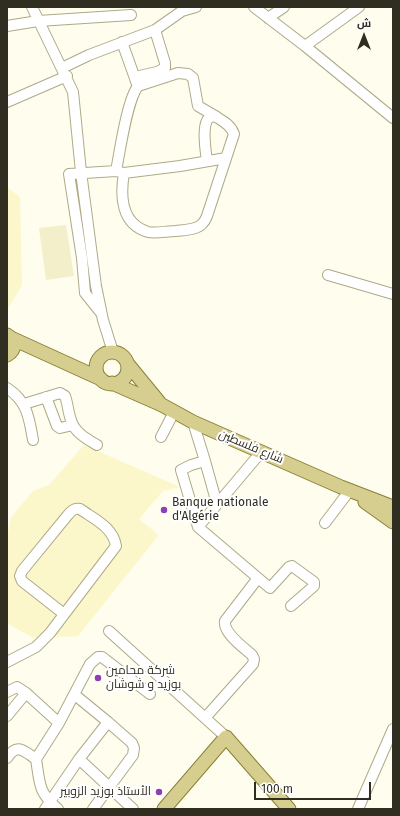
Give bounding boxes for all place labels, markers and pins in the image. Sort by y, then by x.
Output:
place label: Banque nationale d'Algérie [172,496,268,524]
marker: Banque nationale d'Algérie [159,505,169,515]
place label: شركة محامين بوزيد و شوشان [106,664,181,692]
marker: شركة محامين بوزيد و شوشان [93,673,103,683]
place label: الأستاذ بوزيد الزوبير [60,785,151,799]
marker: الأستاذ بوزيد الزوبير [154,787,164,797]

